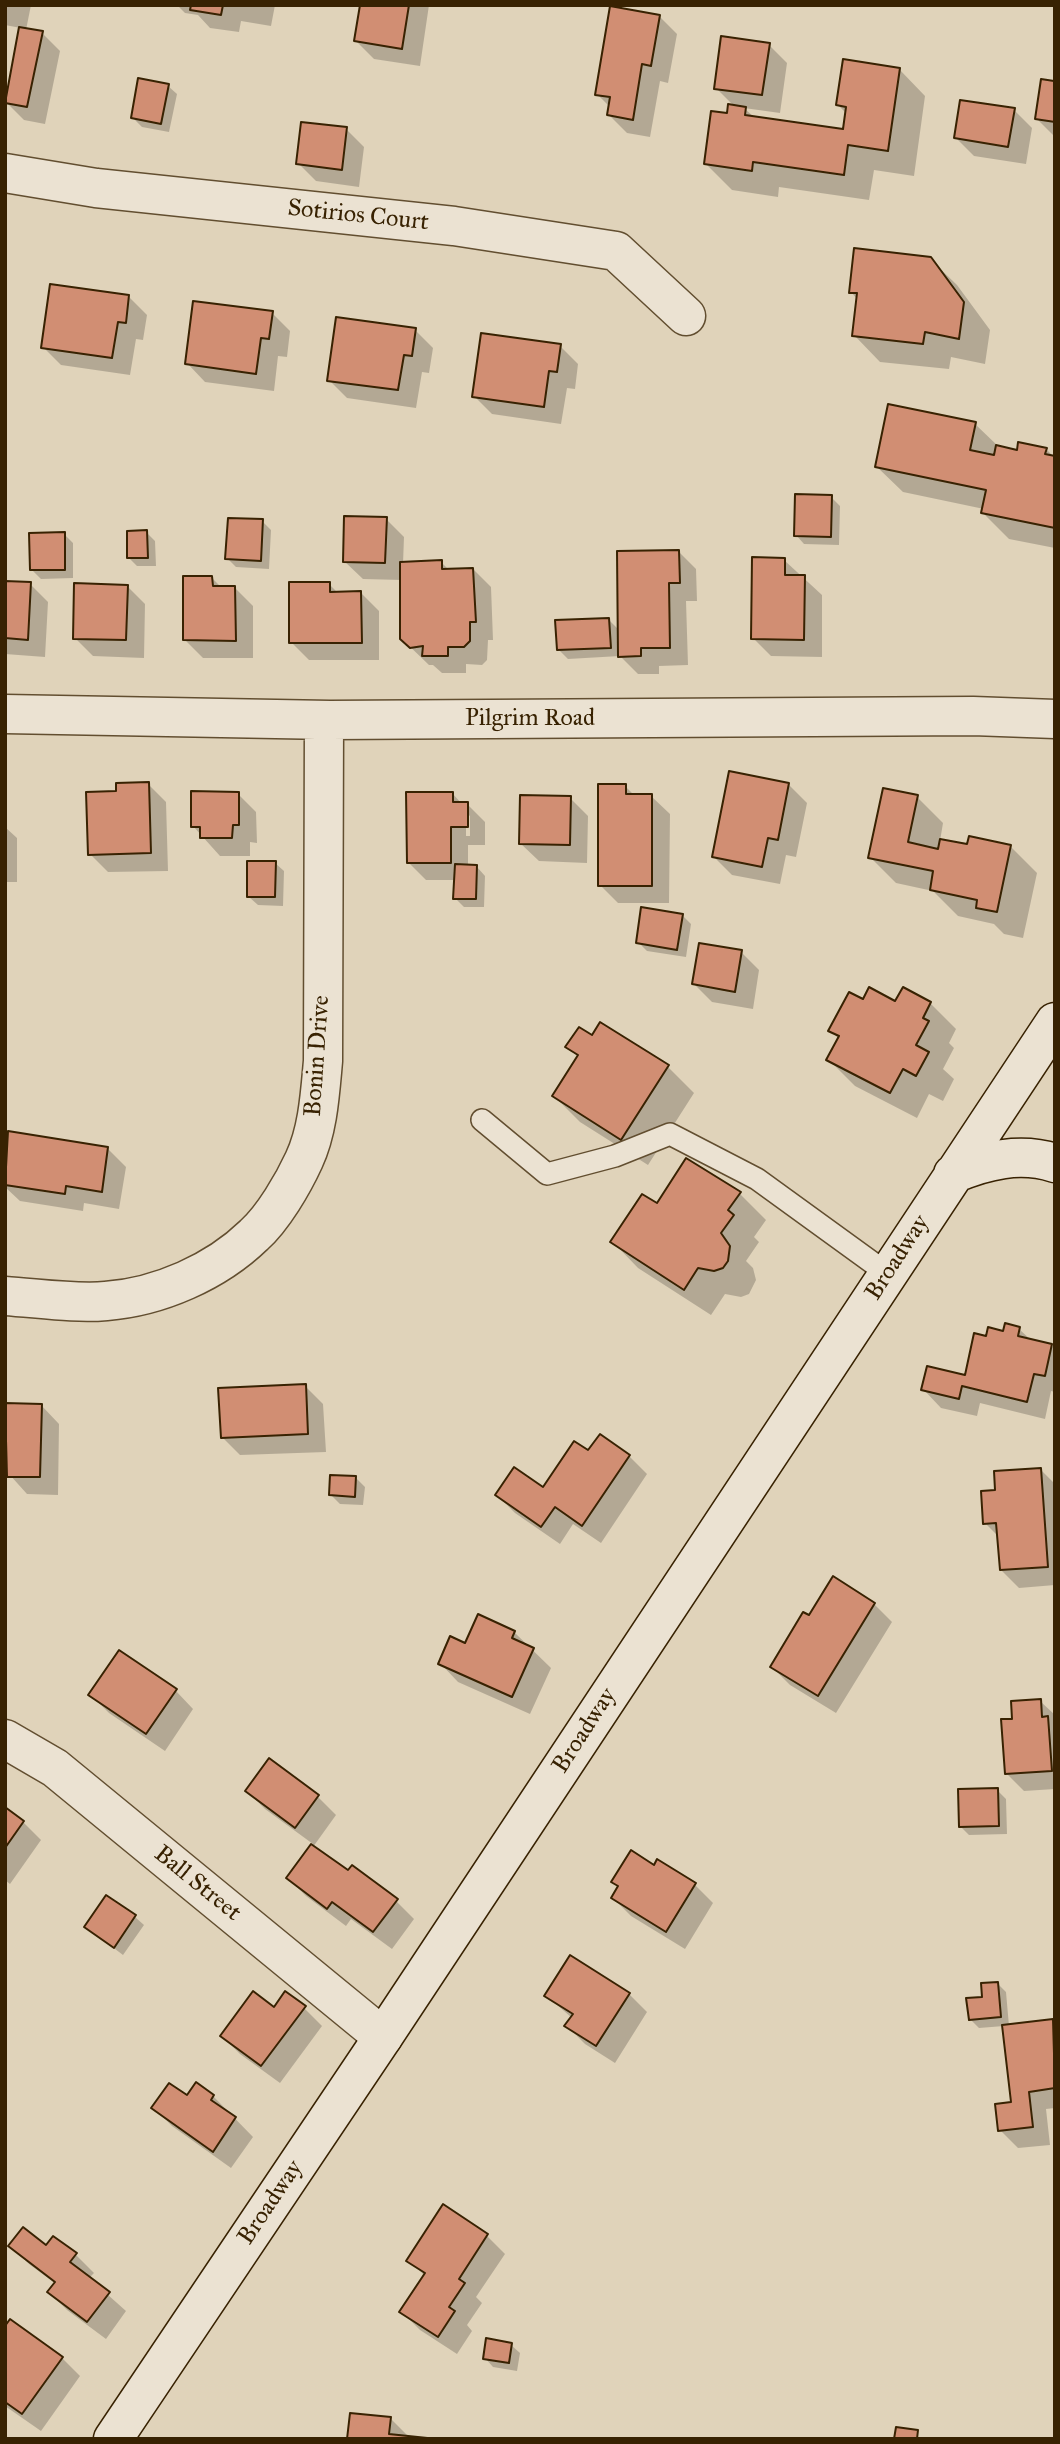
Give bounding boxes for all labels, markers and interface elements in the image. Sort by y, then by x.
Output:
street label: Sotirios Court [286,194,430,238]
street label: Pilgrim Road [465,705,595,733]
street label: Bonin Drive [299,994,337,1118]
street label: Broadway [860,1210,936,1306]
street label: Broadway [547,1683,623,1779]
street label: Ball Street [148,1840,246,1928]
street label: Broadway [232,2155,310,2251]

